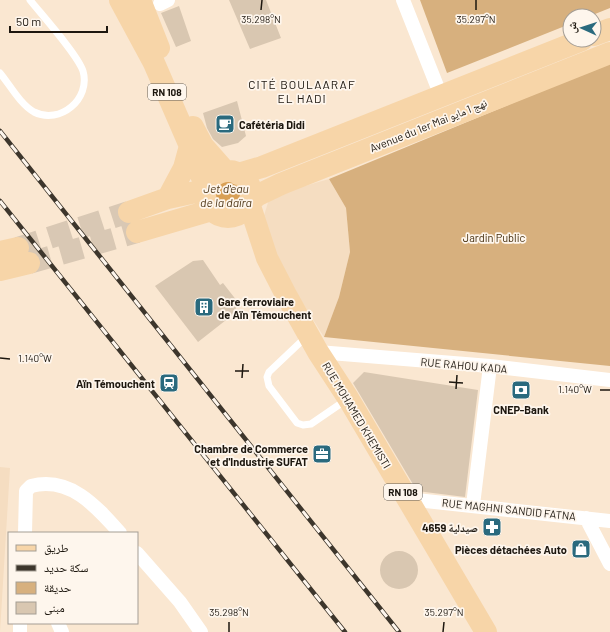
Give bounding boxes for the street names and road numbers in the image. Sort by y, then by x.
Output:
road number: RN 108 [148,84,186,100]
street label: Avenue du 1er Mai نهج 1 مايو [368,96,489,155]
street label: RUE RAHOU KADA [420,355,508,375]
street label: RUE MOHAMED KHEMISTI [320,360,394,470]
road number: RN 108 [384,484,422,500]
street label: RUE MAGHNI SANDID FATNA [441,496,577,523]

